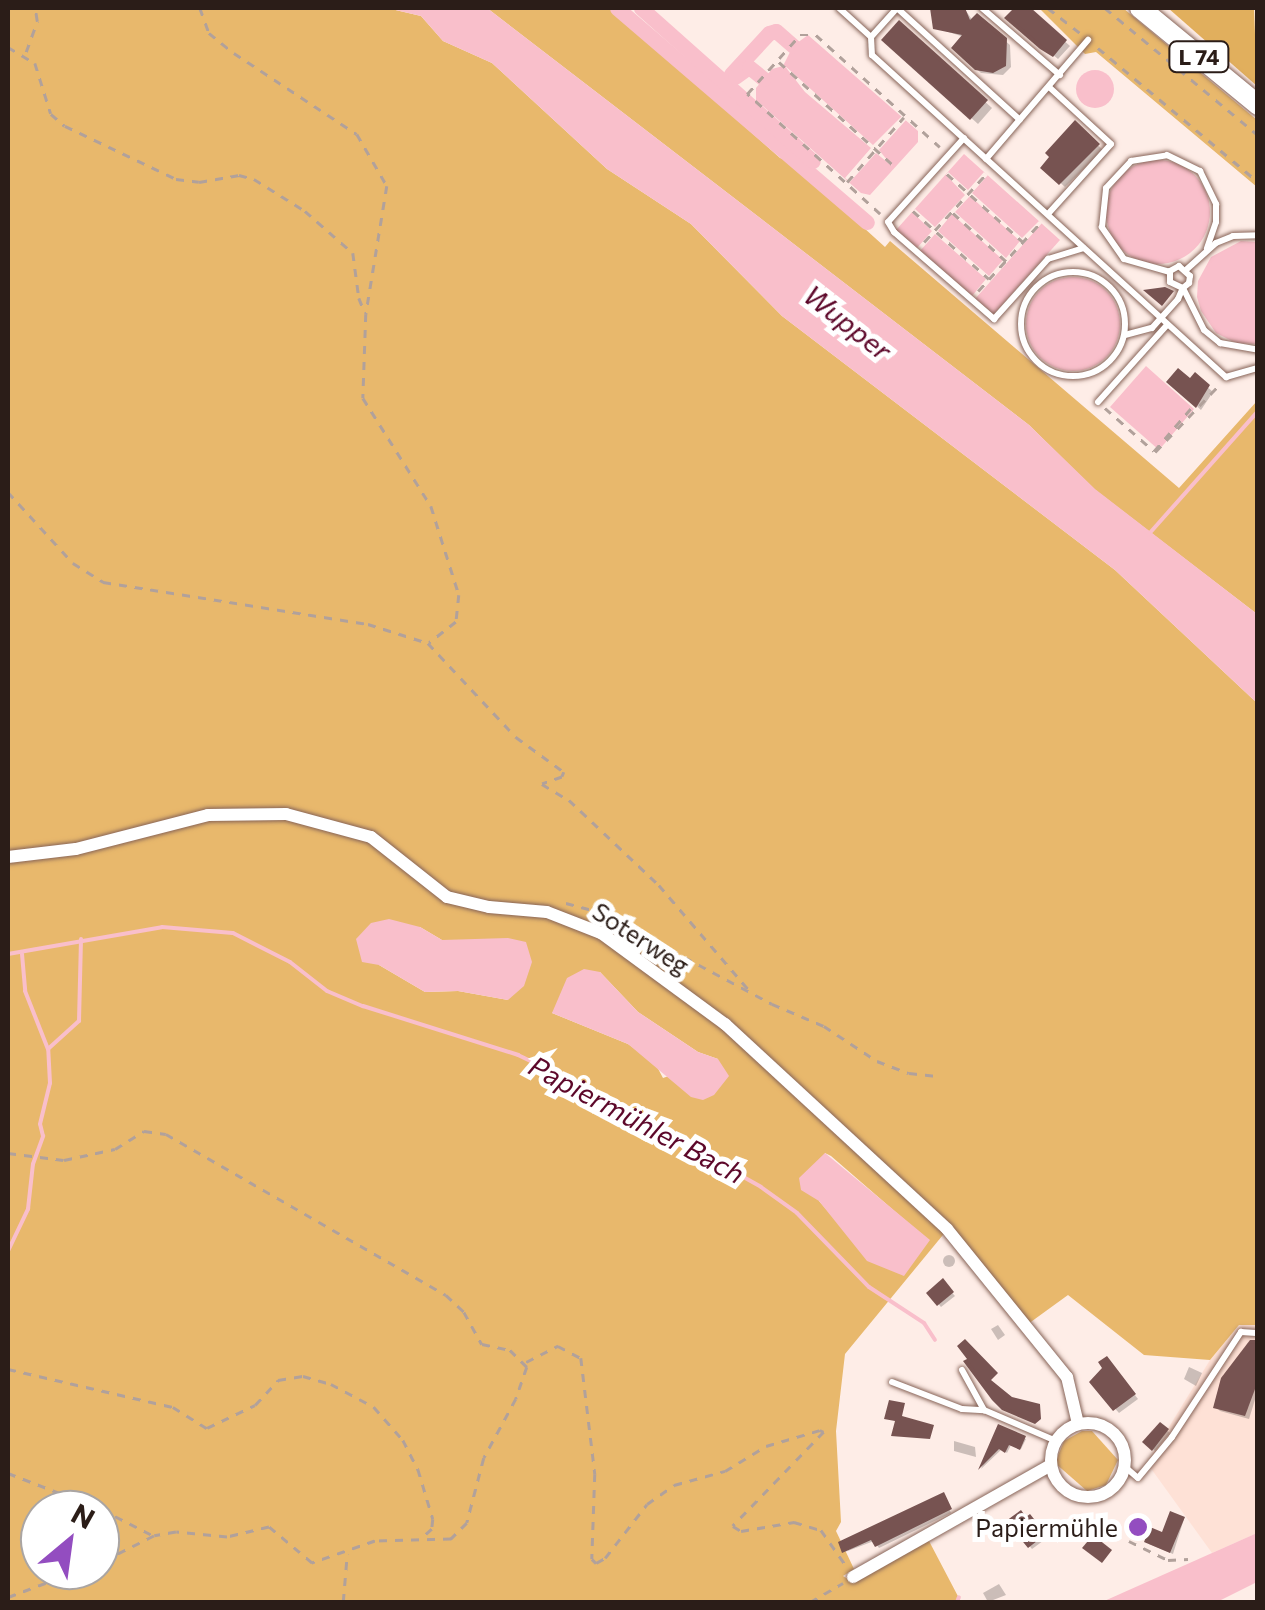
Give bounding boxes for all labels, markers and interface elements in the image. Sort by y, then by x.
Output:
road number: L 74 [1166,40,1232,74]
water label: Wupper [798,277,898,367]
street label: Soterweg [587,896,695,980]
water label: Papiermühler Bach [524,1048,750,1190]
north arrow [20,1490,120,1590]
text: N [66,1496,101,1535]
place label: Papiermühle [975,1512,1118,1542]
marker: Papiermühle [1127,1516,1149,1538]

